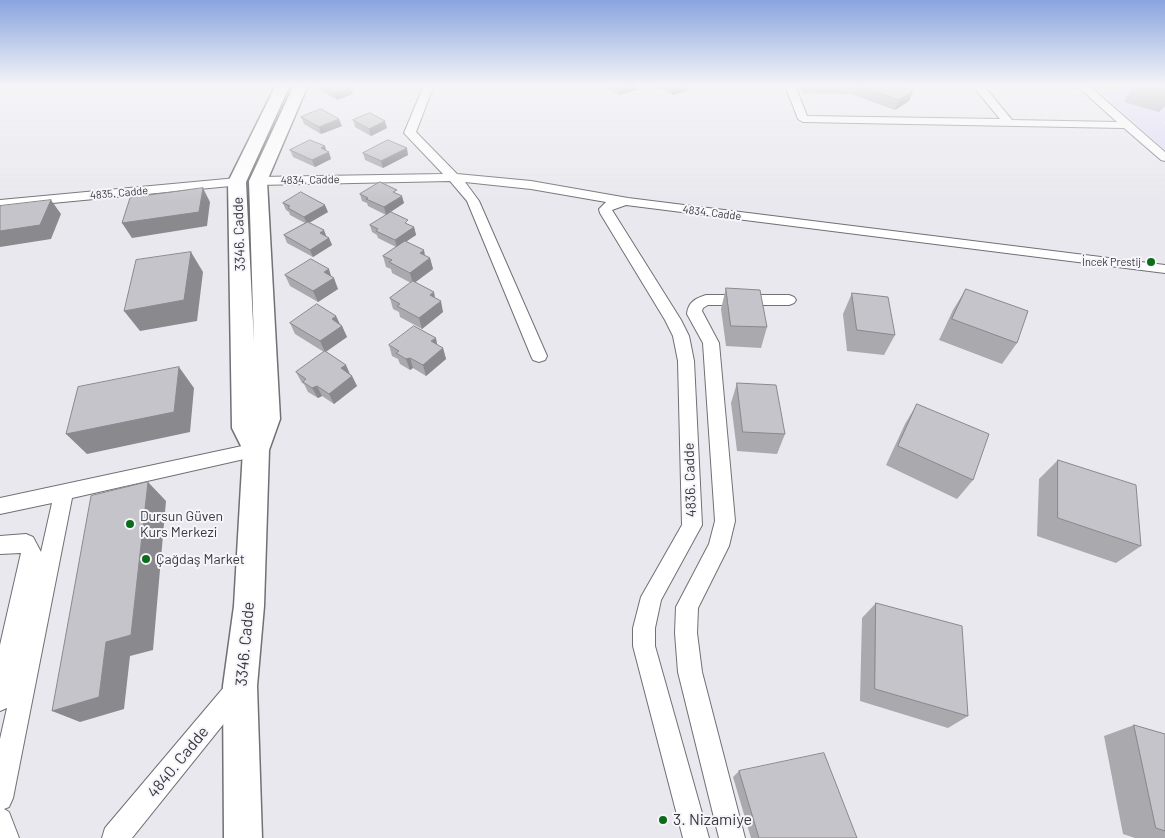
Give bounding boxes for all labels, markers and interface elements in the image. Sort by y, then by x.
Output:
street label: 4834. Cadde [280,173,340,187]
street label: 4835. Cadde [89,184,149,202]
street label: 3346. Cadde [229,197,249,271]
street label: 4834. Cadde [682,203,742,223]
place label: İncek Prestij [1082,255,1141,269]
marker: İncek Prestij [1145,256,1157,268]
street label: 4836. Cadde [680,443,700,517]
place label: Dursun Güven Kurs Merkezi [140,508,223,540]
marker: Dursun Güven Kurs Merkezi [124,518,136,530]
place label: Çağdaş Market [156,551,245,567]
marker: Çağdaş Market [140,553,152,565]
street label: 3346. Cadde [232,601,258,687]
street label: 4840. Cadde [143,722,213,802]
place label: 3. Nizamiye [673,810,752,830]
marker: 3. Nizamiye [657,814,669,826]

